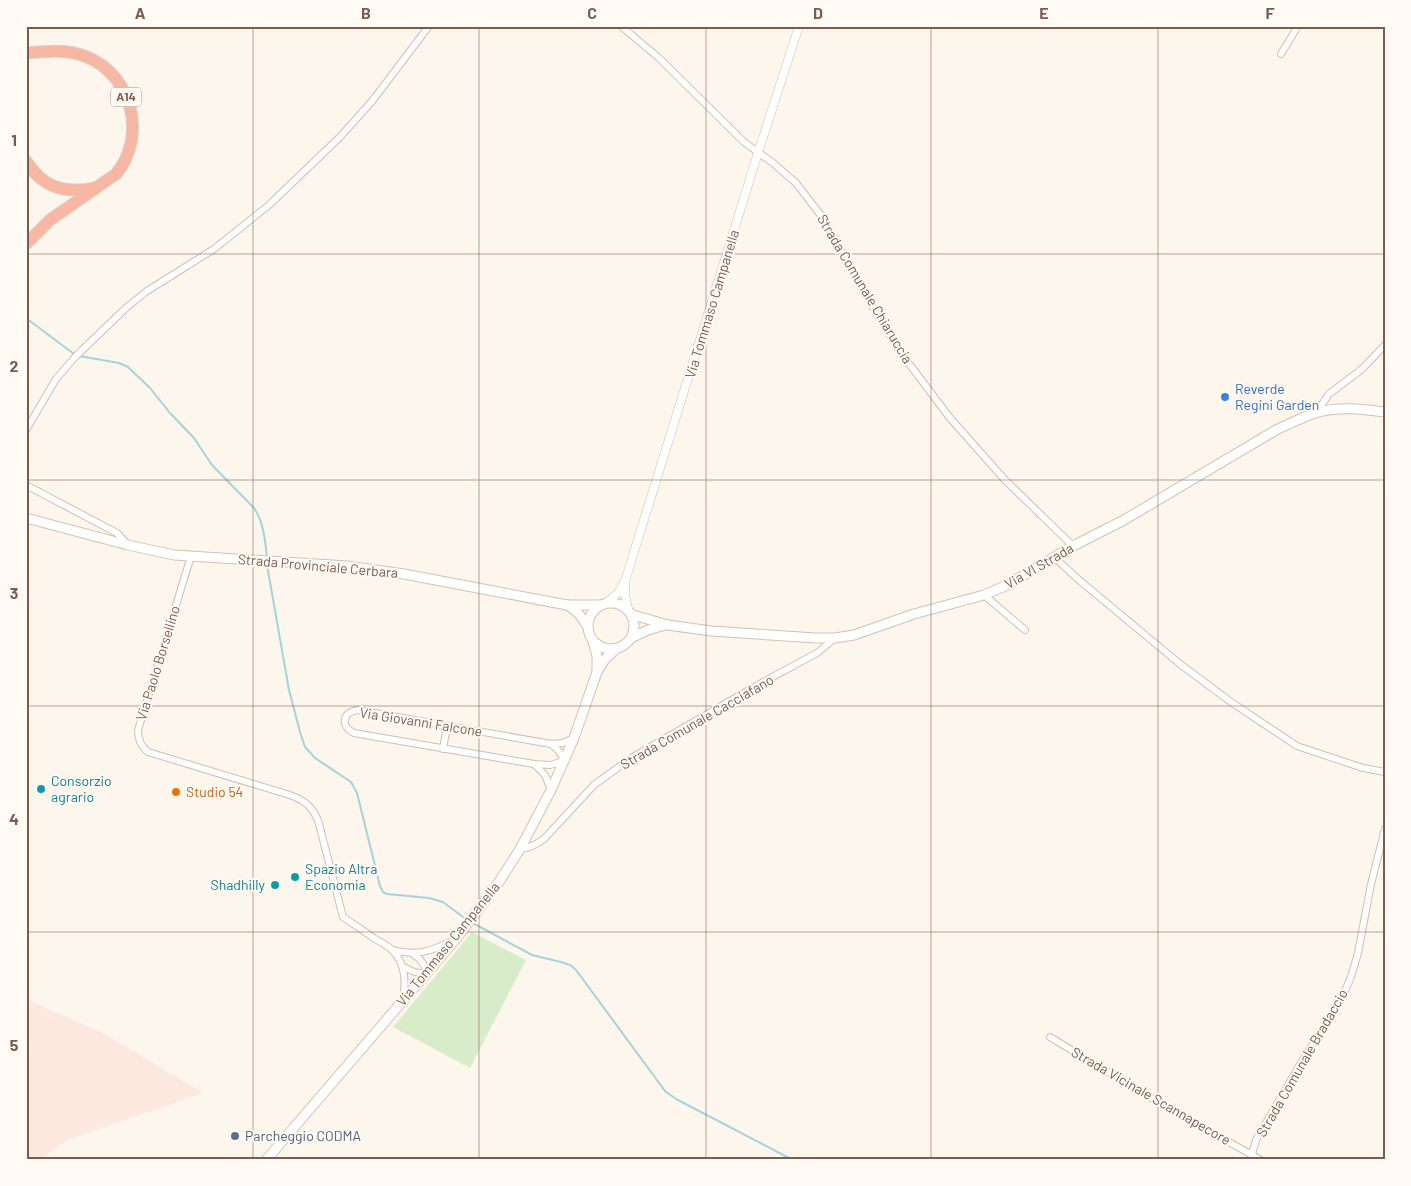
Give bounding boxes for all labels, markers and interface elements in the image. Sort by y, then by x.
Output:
text: A [135,3,146,22]
text: B [361,3,371,22]
text: C [587,3,597,22]
text: D [813,3,823,22]
text: E [1039,3,1049,22]
text: F [1266,3,1275,22]
road number: A14 [111,88,141,106]
text: 1 [11,130,17,149]
street label: Strada Comunale Chiaruccia [814,211,917,366]
street label: Via Tommaso Campanella [681,228,742,380]
text: 2 [10,356,19,375]
place label: Reverde Regini Garden [1235,380,1319,413]
marker: Reverde Regini Garden [1219,391,1231,403]
street label: Via VI Strada [1001,539,1076,592]
street label: Strada Provinciale Cerbara [237,550,399,581]
text: 3 [10,583,18,602]
street label: Via Paolo Borsellino [132,603,183,722]
street label: Strada Comunale Cacciafano [617,671,776,772]
street label: Via Giovanni Falcone [358,703,484,740]
place label: Consorzio agrario [51,772,112,805]
marker: Consorzio agrario [35,783,47,795]
place label: Studio 54 [186,783,243,800]
marker: Studio 54 [170,786,182,798]
text: 4 [9,809,19,828]
place label: Spazio Altra Economia [305,860,377,893]
marker: Spazio Altra Economia [289,871,301,883]
place label: Shadhilly [210,876,266,893]
street label: Via Tommaso Campanella [392,878,503,1009]
marker: Shadhilly [269,879,281,891]
street label: Strada Comunale Bradaccio [1252,986,1351,1140]
text: 5 [10,1035,19,1054]
street label: Strada Vicinale Scannapecore [1069,1043,1234,1148]
place label: Parcheggio CODMA [245,1127,361,1144]
marker: Parcheggio CODMA [229,1130,241,1142]

